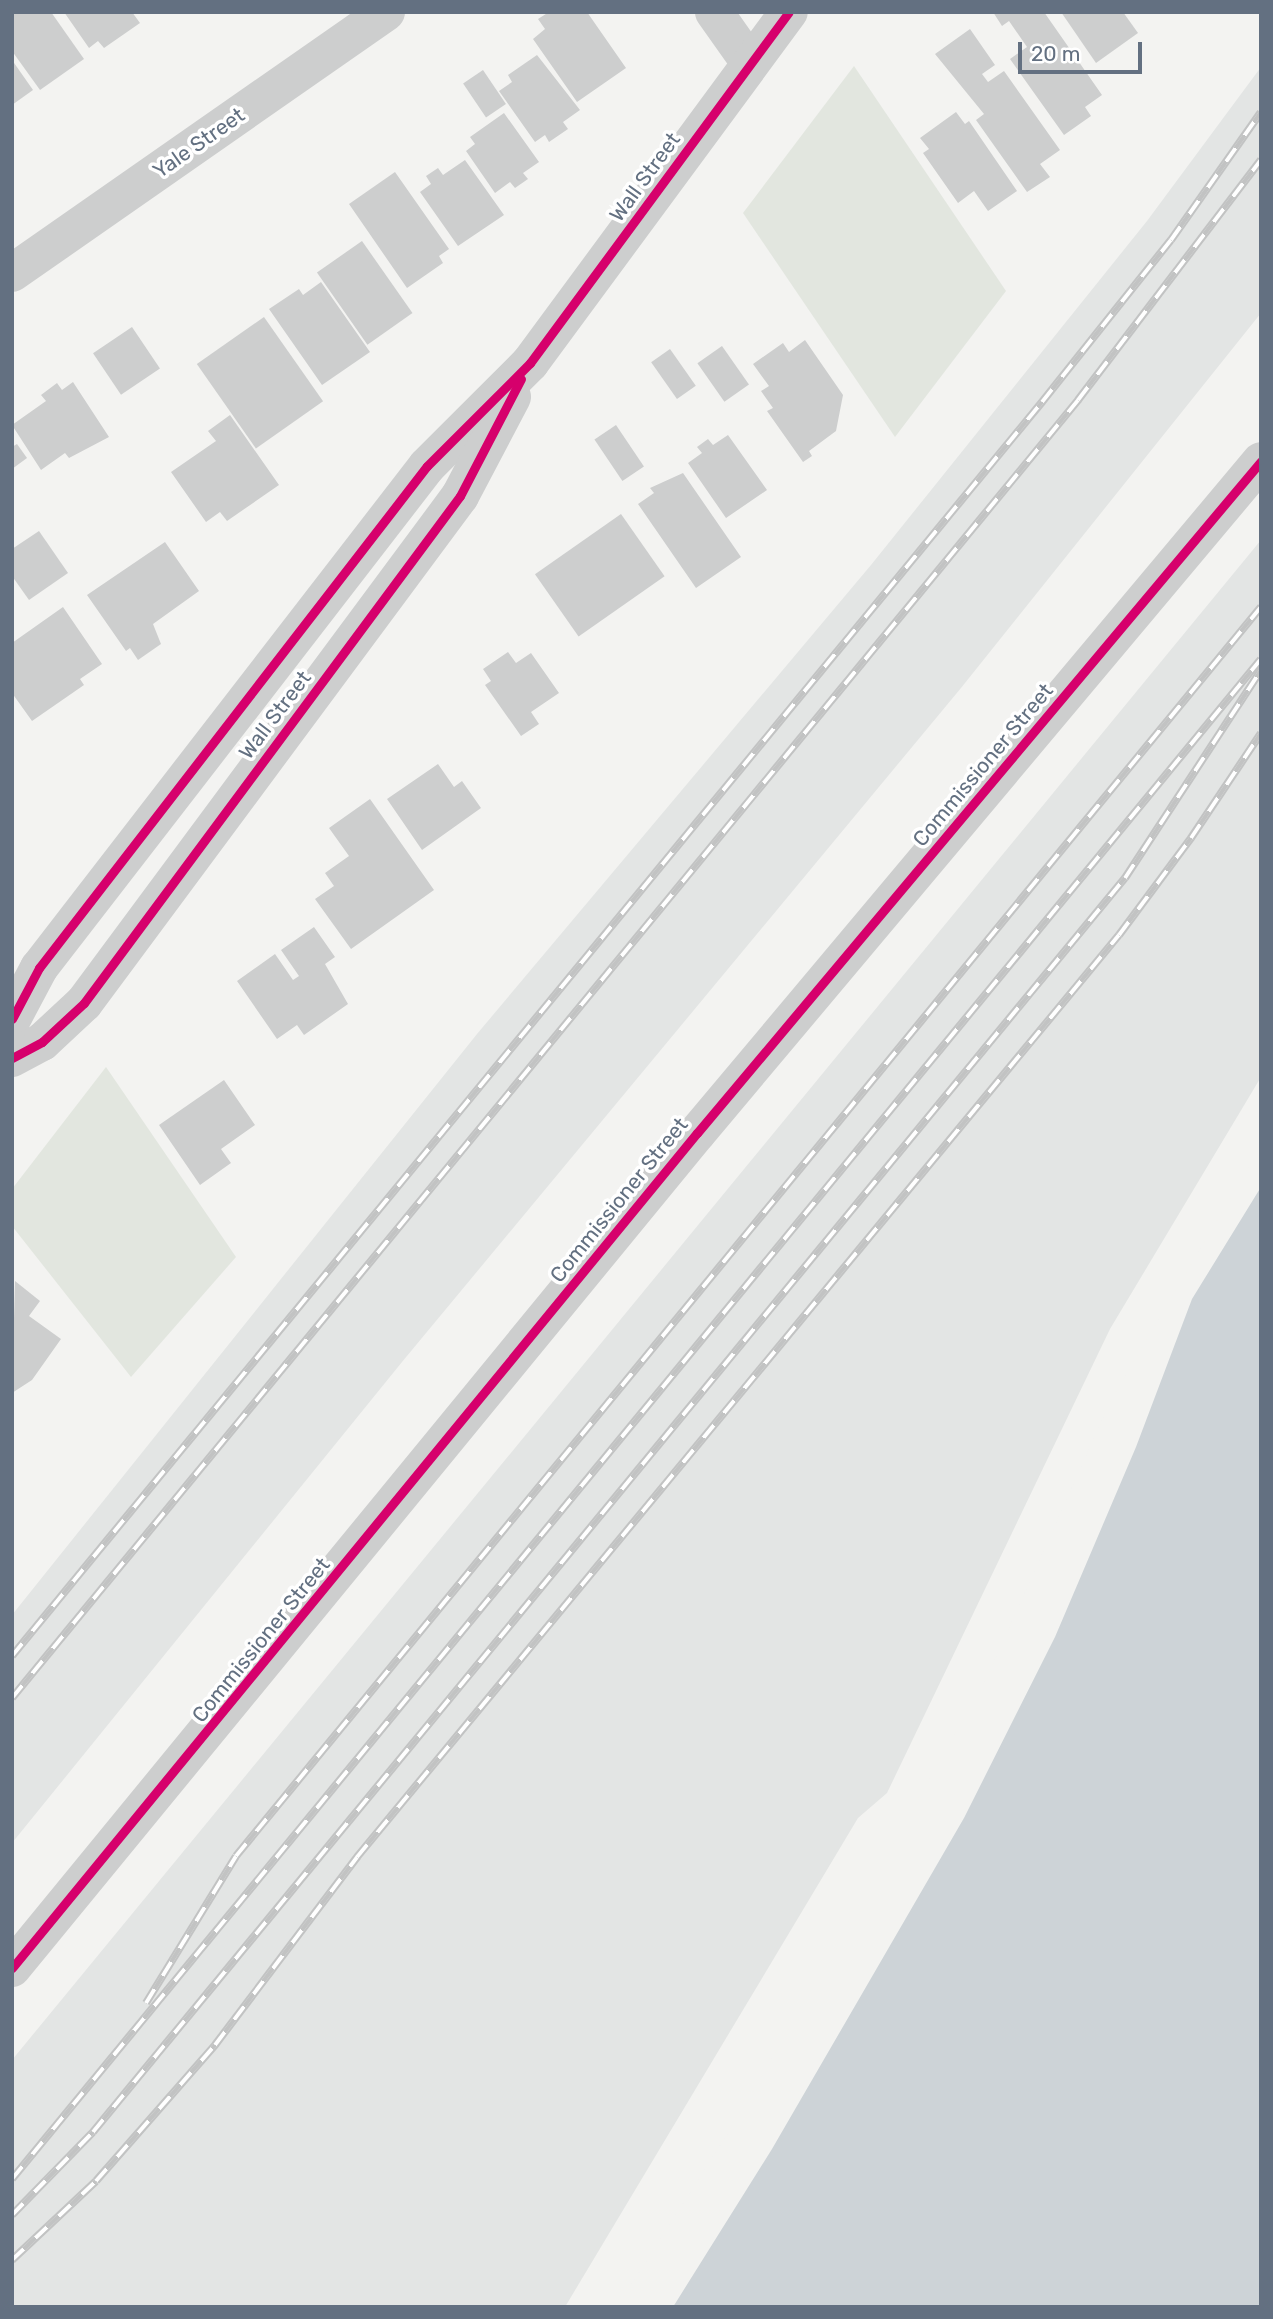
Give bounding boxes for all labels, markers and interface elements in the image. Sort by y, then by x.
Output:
scale bar [1021,28,1145,72]
text: 20 m [1031,41,1080,66]
street label: Yale Street [148,102,250,184]
street label: Wall Street [604,128,686,226]
street label: Wall Street [234,666,316,764]
street label: Commissioner Street [907,678,1059,852]
street label: Commissioner Street [545,1112,693,1288]
street label: Commissioner Street [187,1552,335,1728]

